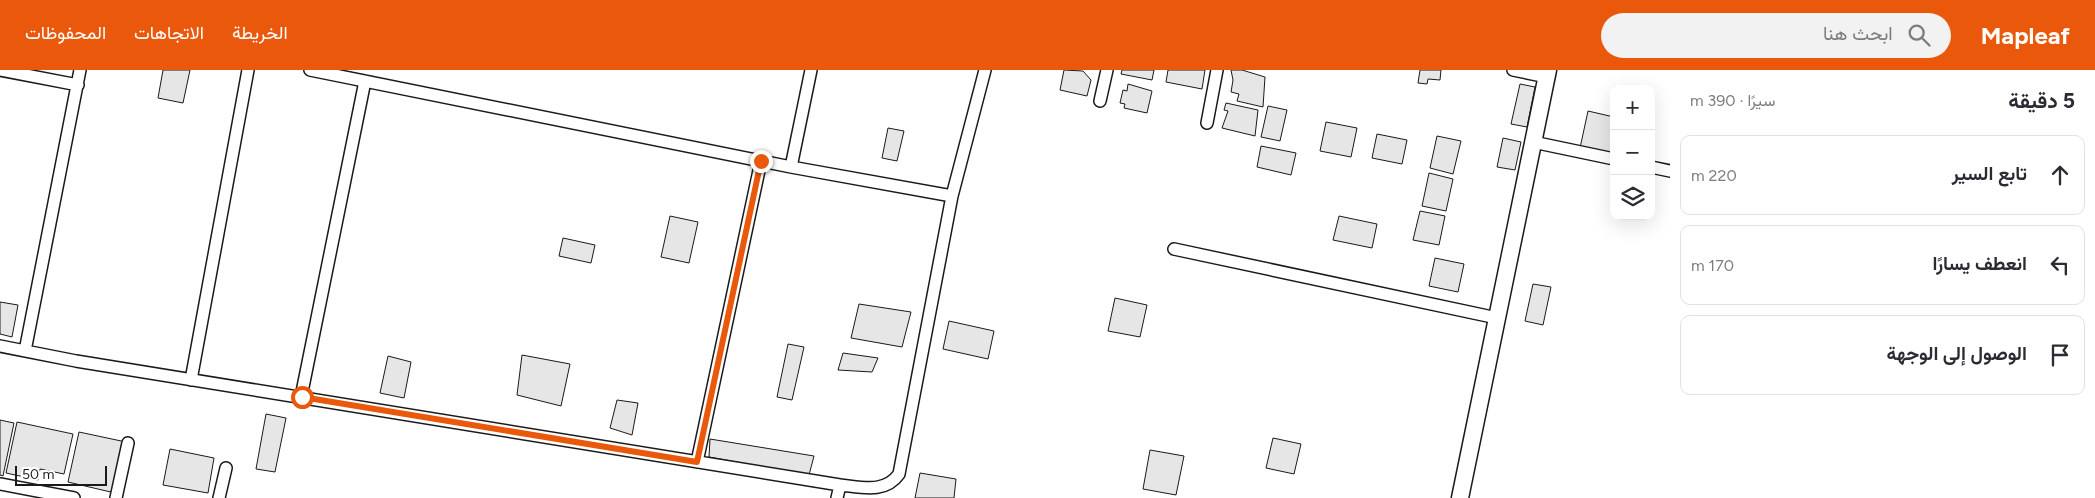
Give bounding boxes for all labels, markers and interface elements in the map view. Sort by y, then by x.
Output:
search box [1601,13,1951,58]
icon: search [1905,21,1933,49]
text: Mapleaf [1981,21,2070,50]
text: المحفوظات [25,22,106,44]
text: الاتجاهات [134,22,204,44]
text: الخريطة [232,22,288,44]
text: ابحث هنا [1823,22,1893,45]
map controls [1610,85,1655,220]
button: + [1610,85,1655,130]
text: 5 دقيقة [2008,88,2075,113]
text: سيرًا · 390 m [1690,91,1775,110]
button: − [1610,130,1655,175]
route end [750,150,773,173]
icon: ahead [2046,161,2074,189]
text: تابع السير [1952,162,2027,185]
text: 220 m [1691,166,1737,185]
button: layers [1610,175,1655,220]
icon: left [2046,251,2074,279]
text: انعطف يسارًا [1933,252,2027,275]
text: 170 m [1691,256,1734,275]
icon: arrive [2046,341,2074,369]
text: الوصول إلى الوجهة [1887,342,2027,365]
route start [291,386,314,409]
scale bar [15,463,108,486]
text: 50 m [22,466,54,483]

